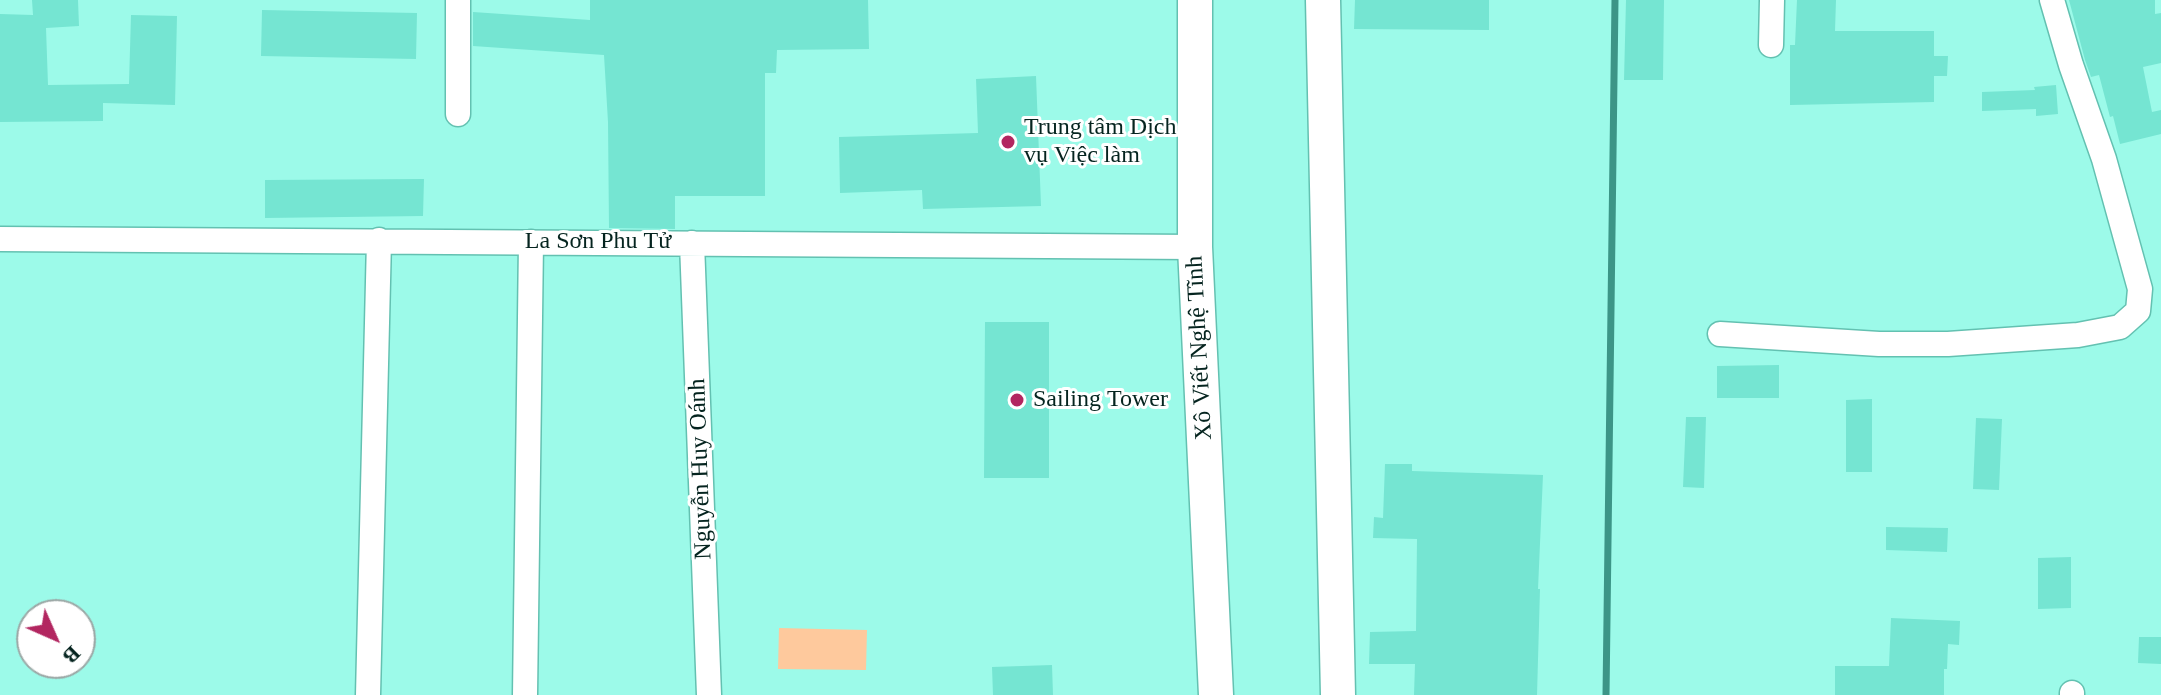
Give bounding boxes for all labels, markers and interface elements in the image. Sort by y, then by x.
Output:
place label: Trung tâm Dịch vụ Việc làm [1024,114,1176,170]
marker: Trung tâm Dịch vụ Việc làm [999,133,1017,151]
street label: La Sơn Phu Tử [525,228,671,256]
street label: Xô Viết Nghệ Tĩnh [1181,255,1219,441]
street label: Nguyễn Huy Oánh [683,378,719,560]
place label: Sailing Tower [1033,386,1168,414]
marker: Sailing Tower [1008,391,1026,409]
north arrow [16,599,96,679]
text: B [58,641,86,669]

